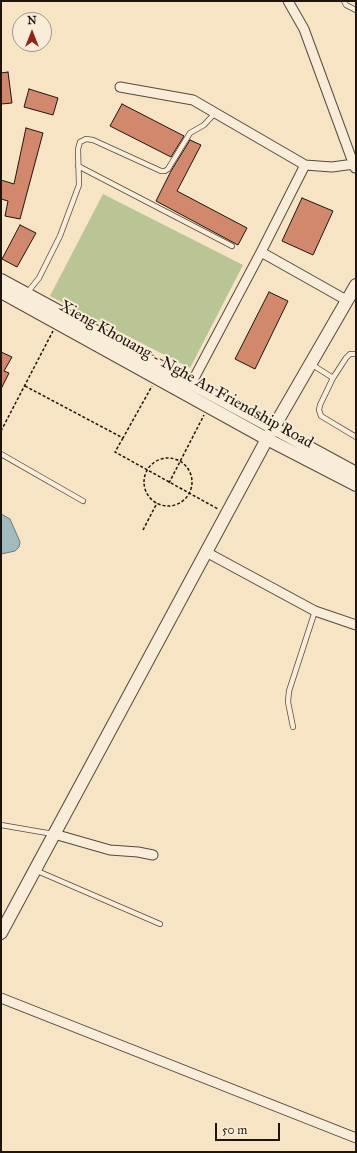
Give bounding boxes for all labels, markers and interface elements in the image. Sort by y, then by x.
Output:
north arrow [12,12,52,52]
text: N [27,14,37,27]
street label: Xieng Khouang - Nghe An Friendship Road [56,297,316,453]
scale bar [217,1115,282,1141]
text: 50 m [222,1123,247,1137]

